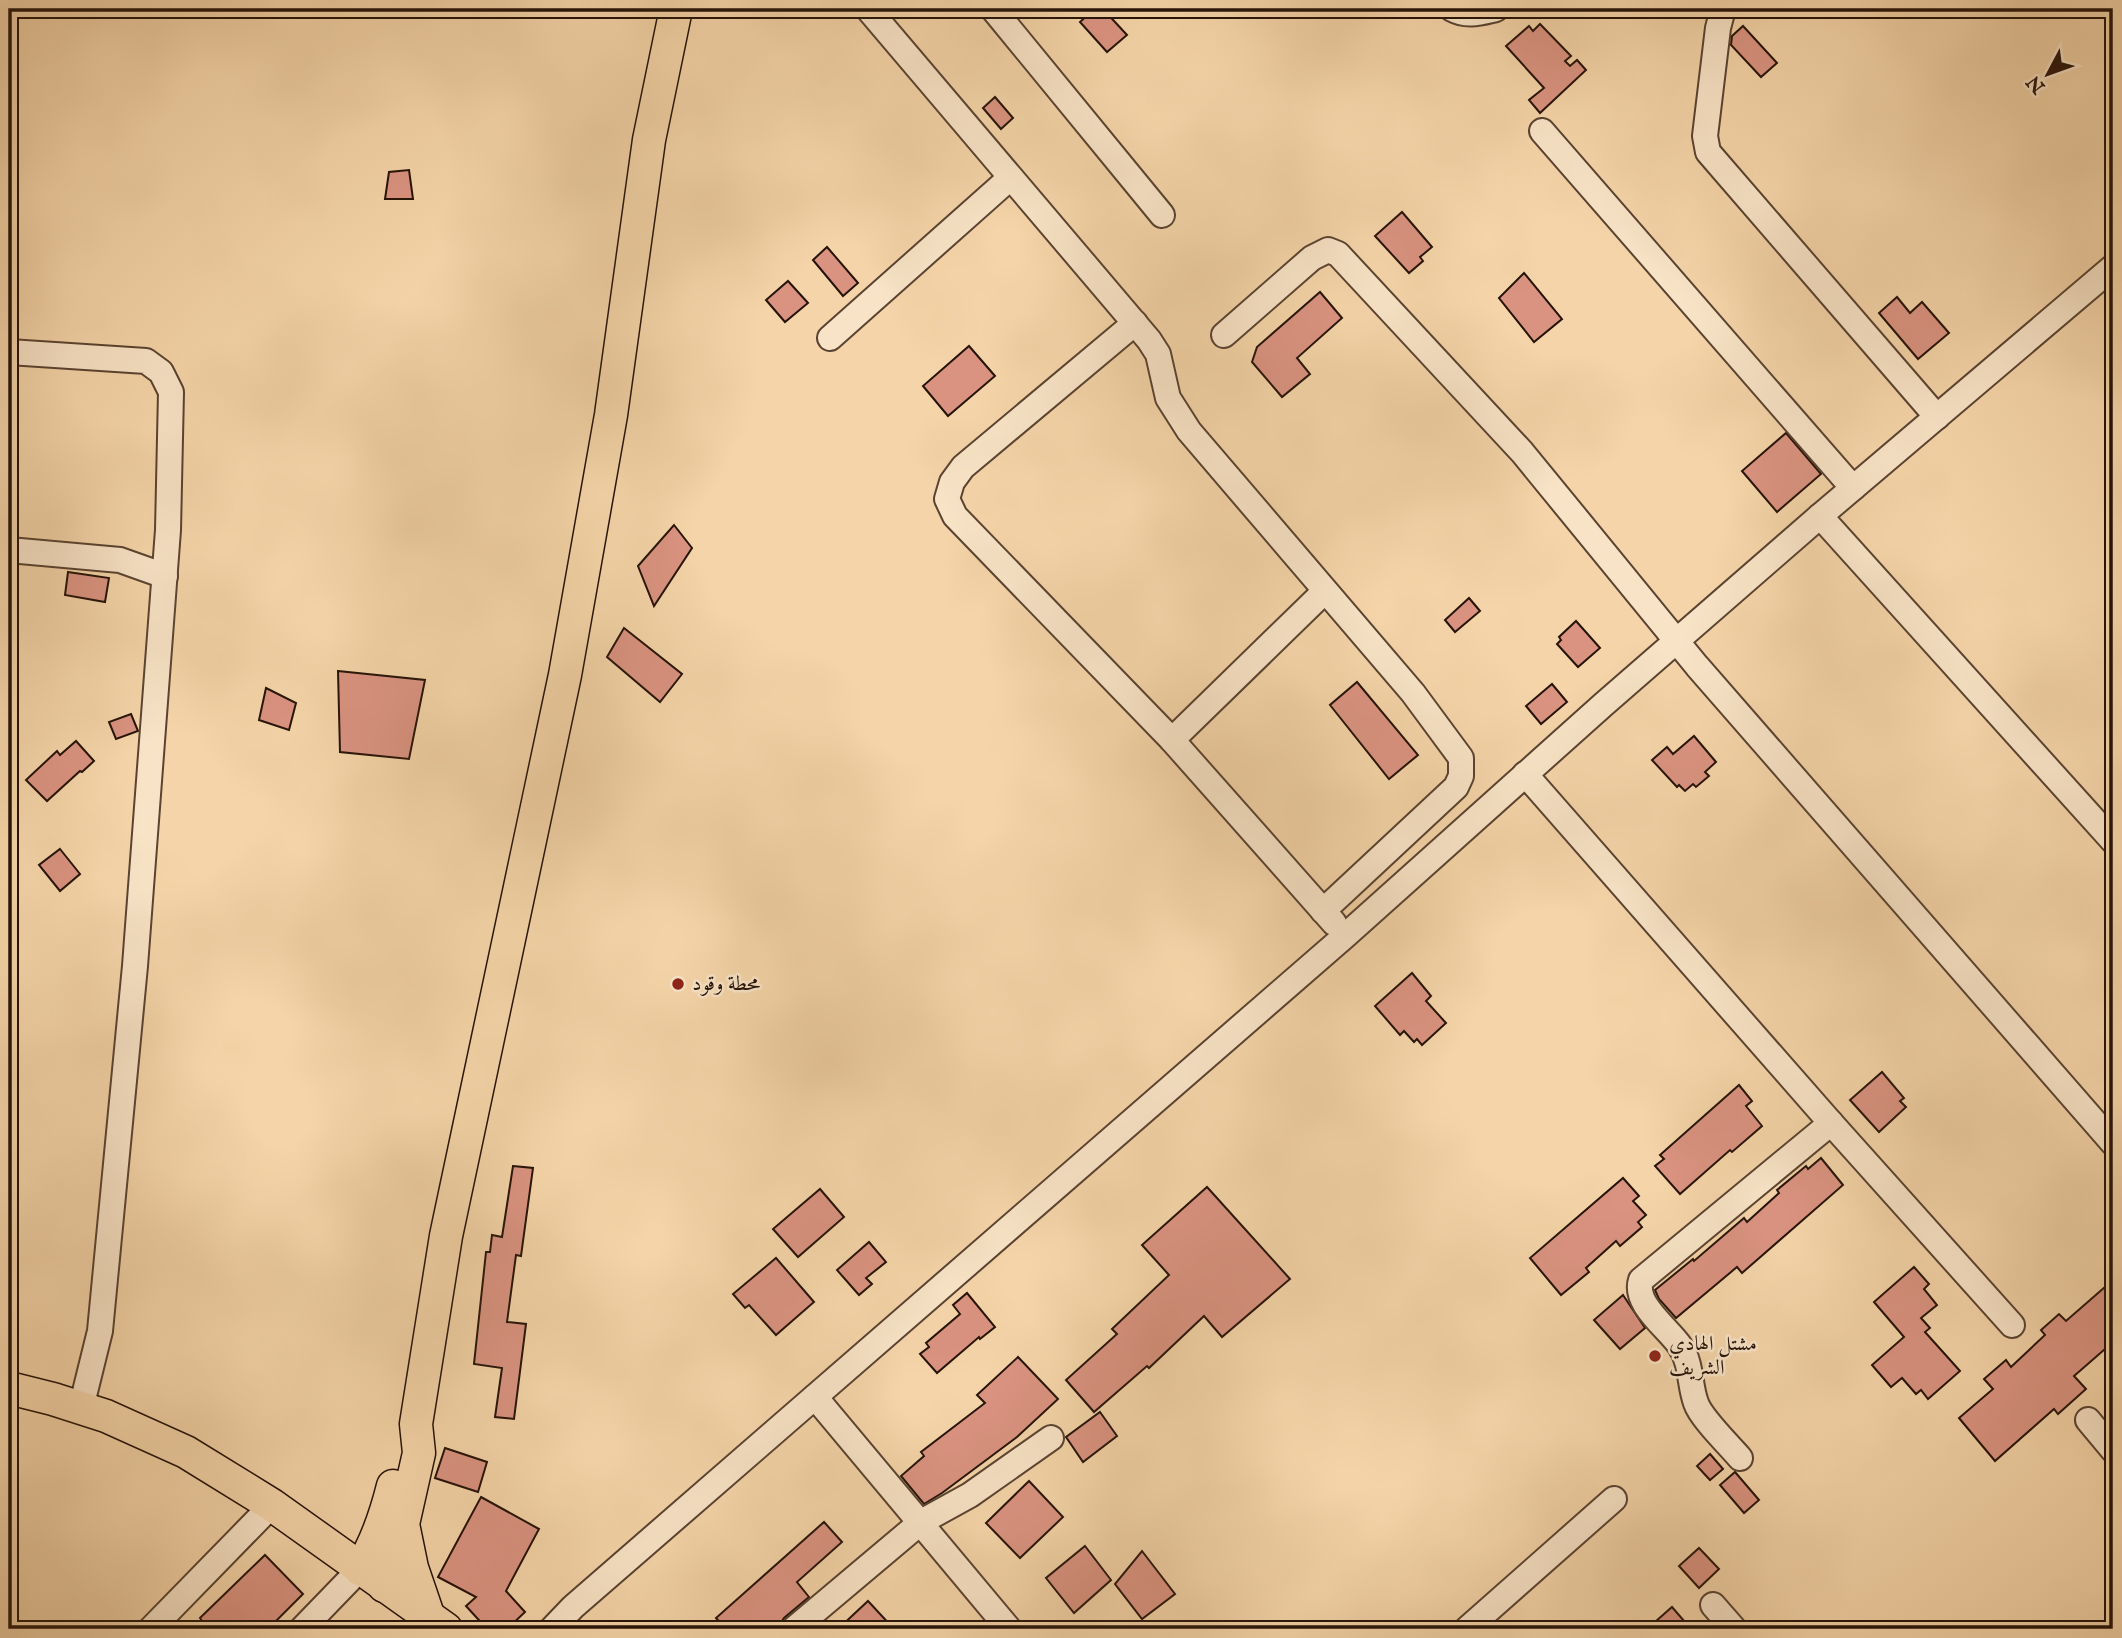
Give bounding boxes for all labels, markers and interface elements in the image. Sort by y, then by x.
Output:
north arrow [2014,38,2084,108]
text: N [2022,69,2052,99]
place label: محطة وقود [692,971,760,998]
marker: محطة وقود [670,976,686,992]
place label: مشتل الهادي الشريف [1669,1331,1757,1382]
marker: مشتل الهادي الشريف [1647,1348,1663,1364]

